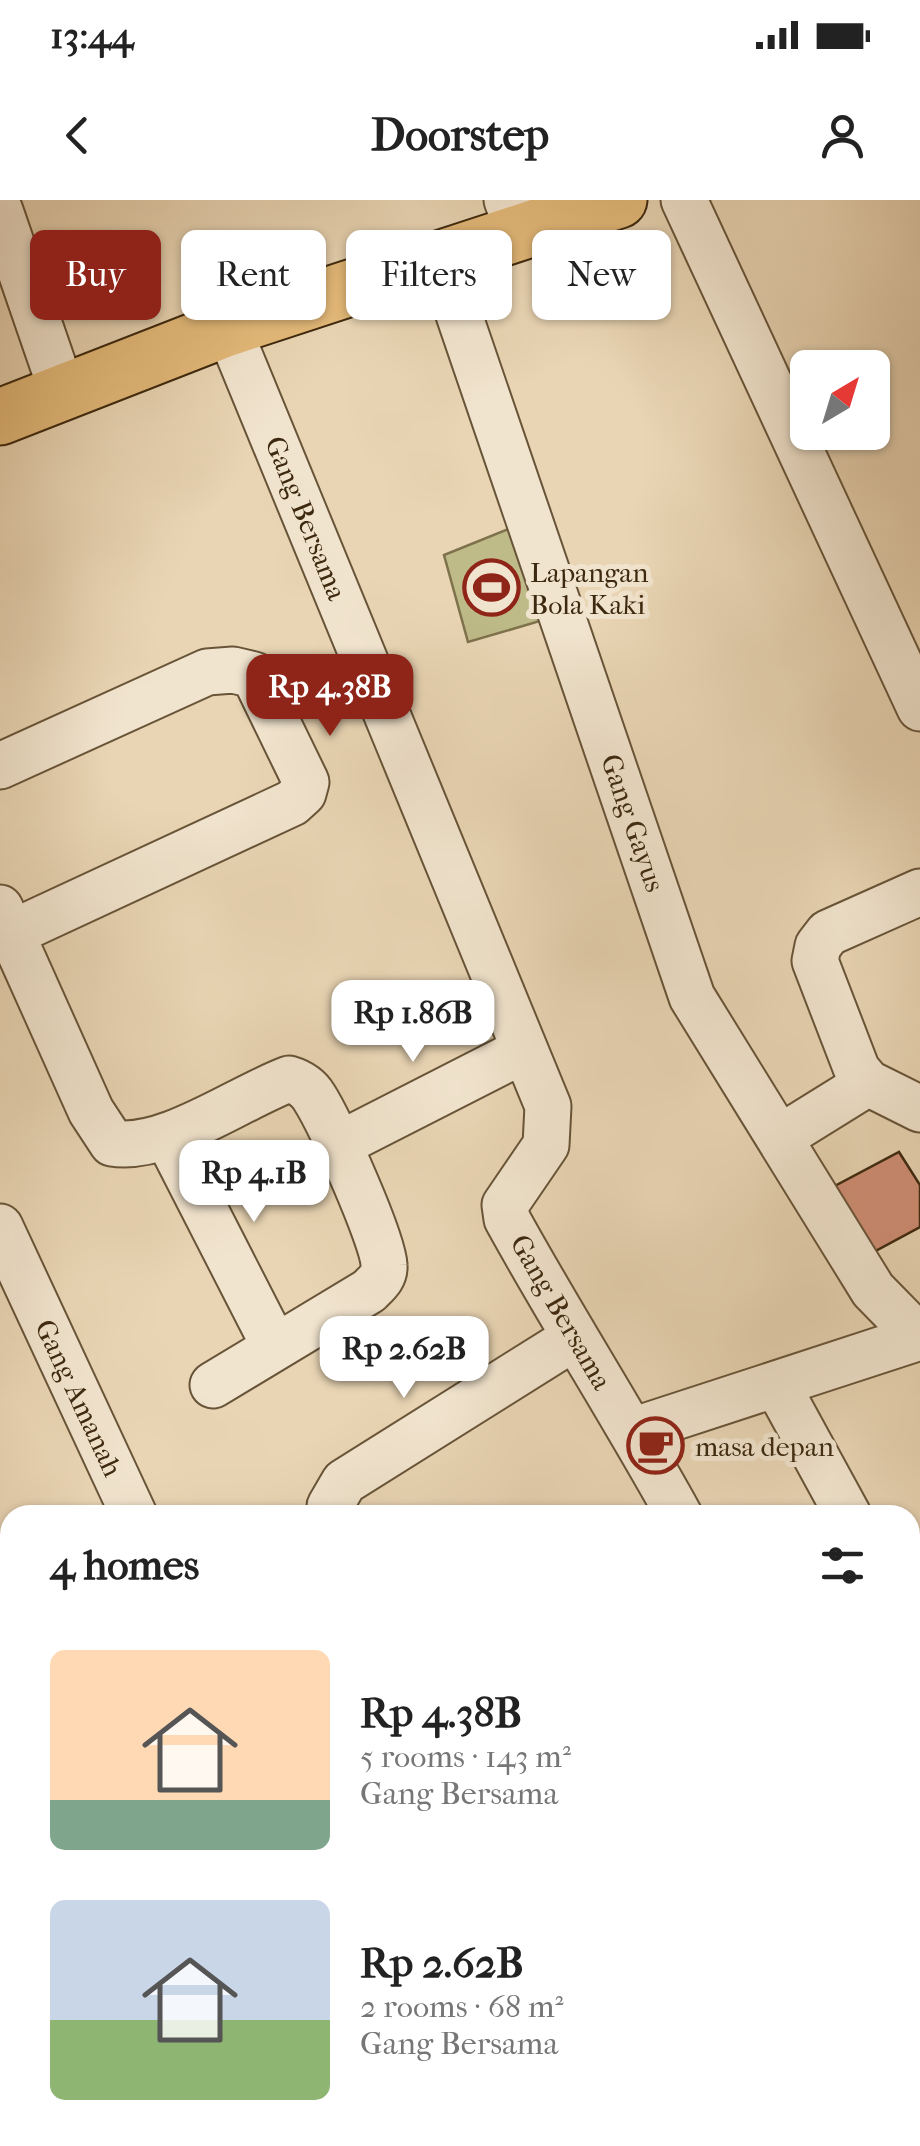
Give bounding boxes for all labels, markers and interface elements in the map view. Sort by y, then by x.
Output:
text: 13:44 [50,13,133,58]
icon: back [50,108,105,163]
icon: person [815,108,870,163]
text: Doorstep [371,109,549,162]
chip: Buy [30,230,161,320]
chip: Rent [181,230,326,320]
chip: Filters [346,230,512,320]
chip: New [532,230,671,320]
north arrow [790,350,890,450]
map controls [790,350,890,450]
street label: Gang Bersama [258,431,354,606]
place label: Lapangan Bola Kaki [530,556,648,621]
sports icon: Lapangan Bola Kaki [461,558,521,618]
pin: Rp 4.38B [227,654,433,739]
text: Rp 4.38B [268,668,392,705]
street label: Gang Gayus [594,750,672,896]
pin: Rp 1.86B [310,980,516,1065]
text: Rp 1.86B [353,994,473,1031]
pin: Rp 4.1B [162,1140,346,1225]
text: Rp 4.1B [201,1154,307,1191]
street label: Gang Bersama [503,1229,619,1396]
street label: Gang Amanah [28,1314,130,1482]
pin: Rp 2.62B [301,1316,507,1401]
text: Rp 2.62B [342,1330,466,1367]
cafe icon: masa depan [626,1416,686,1476]
place label: masa depan [695,1430,834,1463]
icon: filters [815,1538,870,1593]
text: 4 homes [50,1541,199,1590]
text: Rp 4.38B [360,1689,522,1738]
icon: home [130,1690,250,1810]
text: 5 rooms · 143 m² [360,1738,571,1775]
text: Gang Bersama [360,1775,558,1812]
text: Rp 2.62B [360,1939,524,1988]
icon: home [130,1940,250,2060]
text: 2 rooms · 68 m² [360,1988,564,2025]
text: Gang Bersama [360,2025,558,2062]

